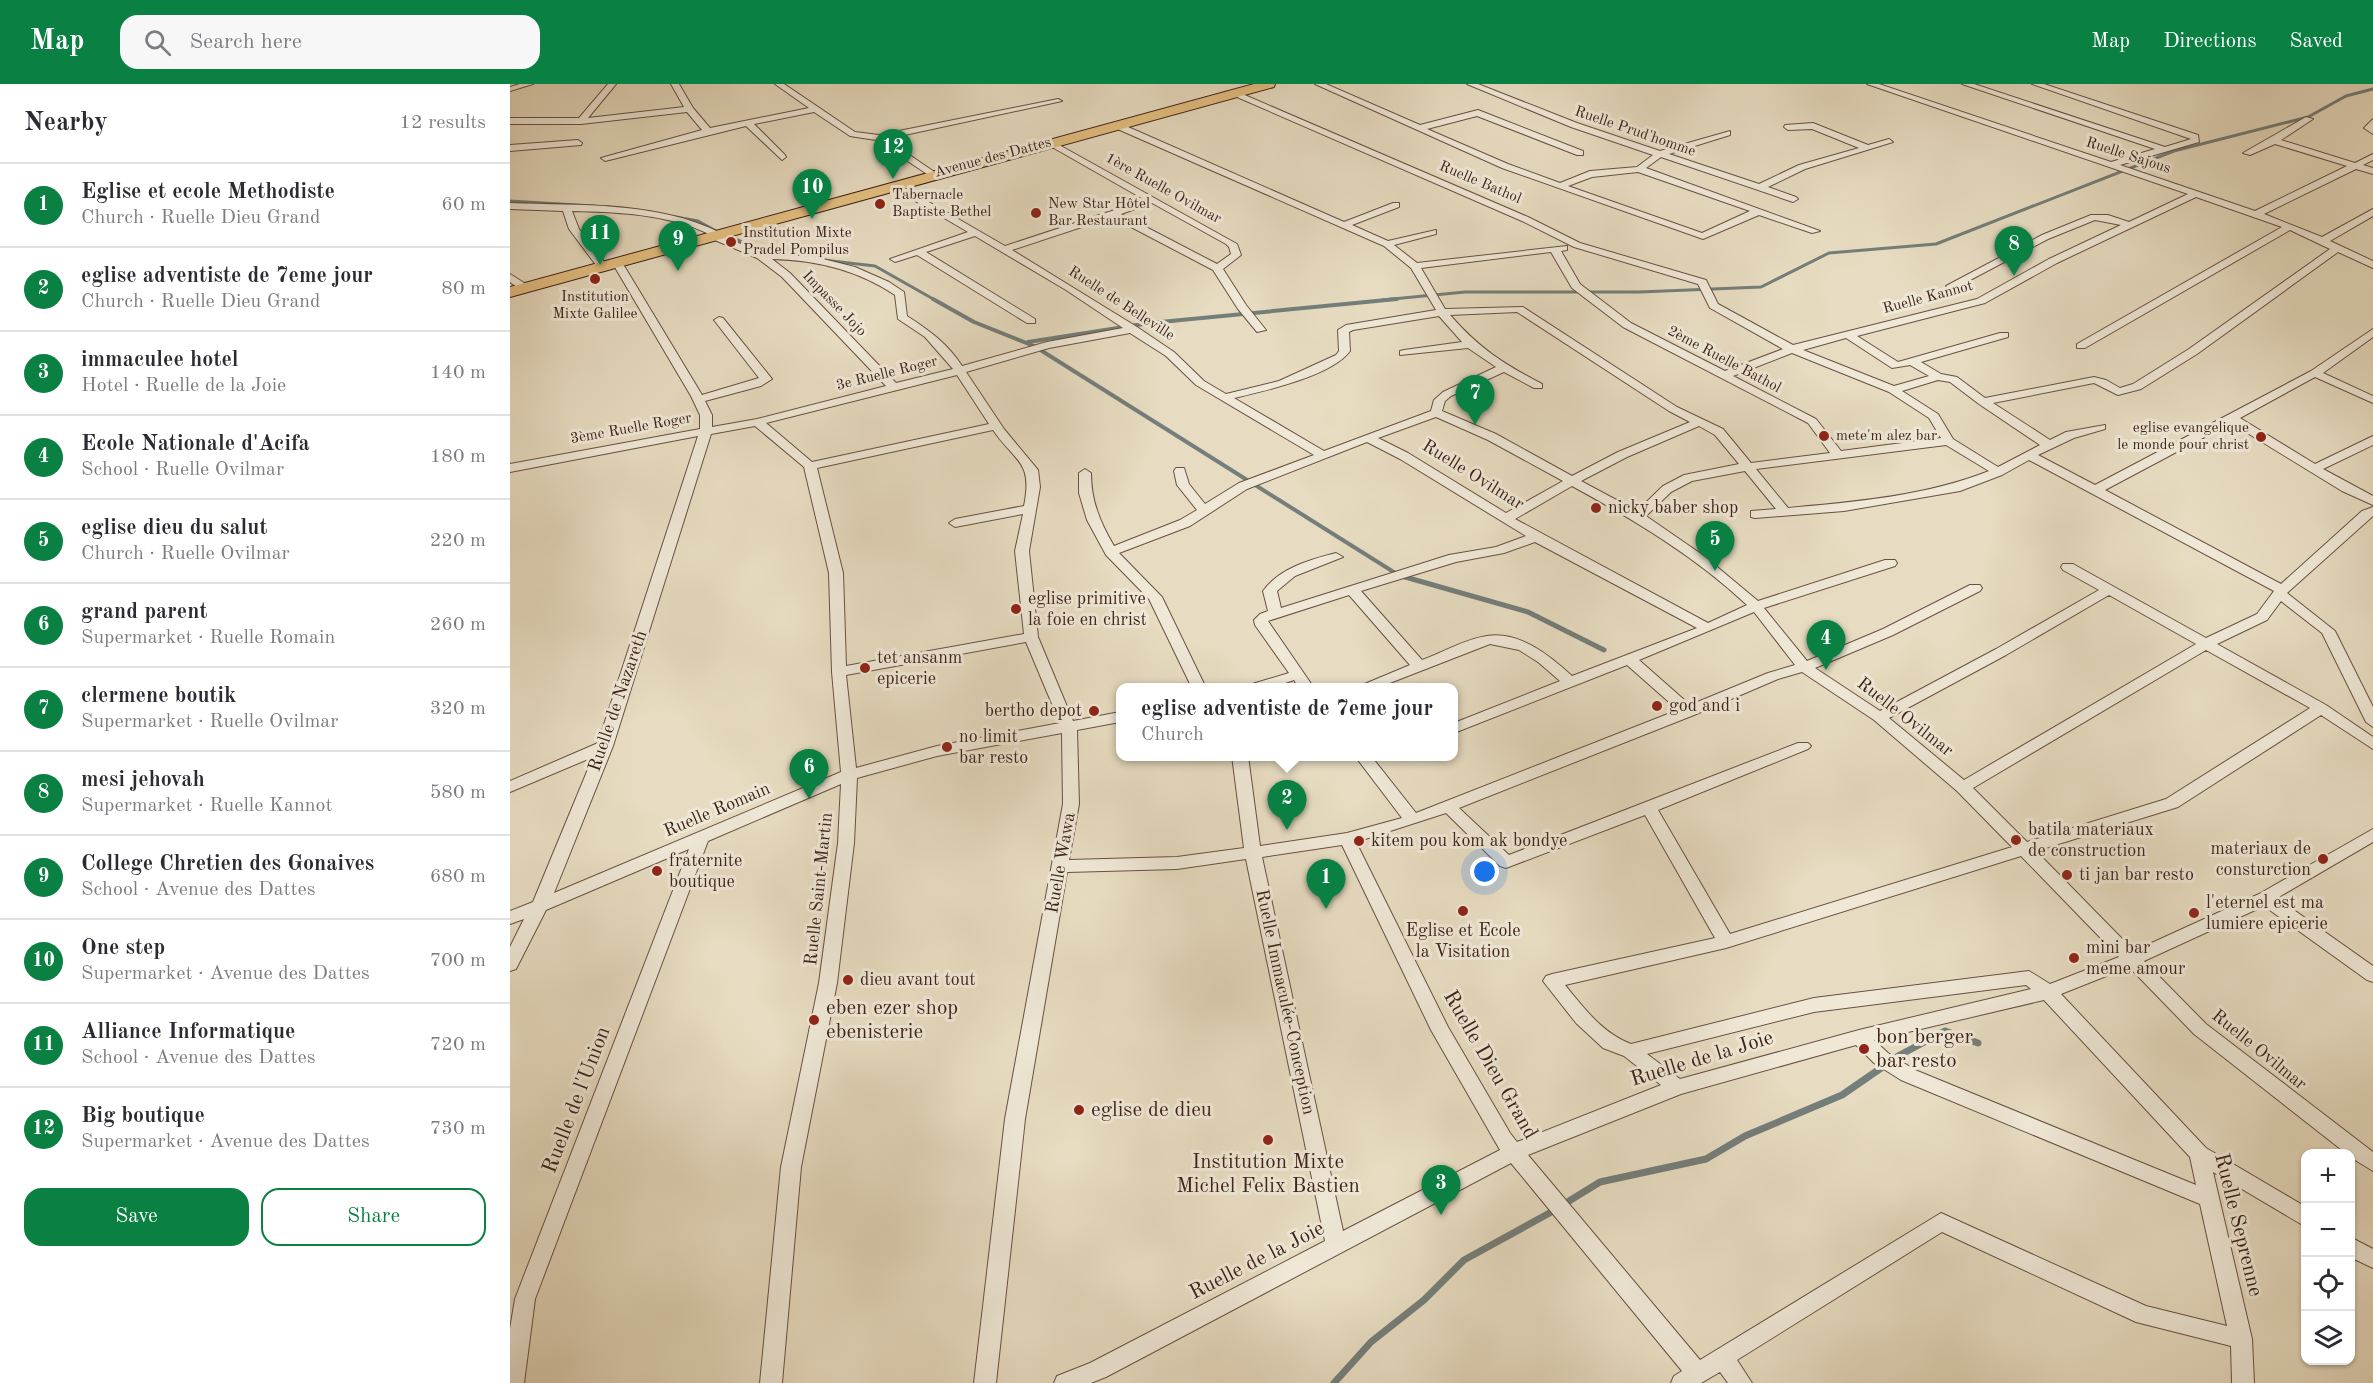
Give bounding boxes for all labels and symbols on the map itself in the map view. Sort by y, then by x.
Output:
street label: Ruelle Prud'homme [1573,104,1698,160]
pin: 12 [874,130,913,179]
street label: Avenue des Dattes [933,135,1053,181]
street label: Ruelle Sajous [2084,135,2172,177]
street label: 1ère Ruelle Ovilmar [1103,151,1223,227]
street label: Ruelle Bathol [1437,159,1523,207]
pin: 10 [792,170,832,219]
place label: Tabernacle Baptiste Bethel [892,188,991,220]
marker: Tabernacle Baptiste Bethel [873,197,887,211]
place label: New Star Hôtel Bar Restaurant [1048,197,1150,229]
marker: New Star Hôtel Bar Restaurant [1029,206,1043,220]
pin: 11 [580,216,620,265]
pin: 9 [658,222,698,271]
place label: Institution Mixte Pradel Pompilus [743,226,852,258]
pin: 8 [1994,226,2034,276]
marker: Institution Mixte Pradel Pompilus [724,235,738,249]
street label: Ruelle de Belleville [1065,264,1177,344]
street label: Impasse Jojo [799,268,869,340]
marker: Institution Mixte Galilee [588,272,602,286]
street label: Ruelle Kannot [1881,279,1975,317]
place label: Institution Mixte Galilee [553,290,638,322]
street label: 2ème Ruelle Bathol [1665,324,1783,396]
street label: 3e Ruelle Roger [835,354,939,394]
pin: 7 [1456,376,1494,425]
street label: 3ème Ruelle Roger [569,411,693,447]
place label: eglise evangelique le monde pour christ [2117,421,2249,453]
marker: mete'm alez bar [1817,429,1831,443]
place label: mete'm alez bar [1836,429,1937,444]
marker: eglise evangelique le monde pour christ [2254,430,2268,444]
street label: Ruelle Ovilmar [1419,437,1528,514]
place label: nicky baber shop [1608,499,1738,517]
marker: nicky baber shop [1589,501,1603,515]
pin: 5 [1696,522,1734,571]
place label: eglise primitive la foie en christ [1028,590,1147,629]
marker: eglise primitive la foie en christ [1009,602,1023,616]
pin: 4 [1806,620,1846,670]
street label: Ruelle de Nazareth [585,628,651,774]
place label: tet ansanm epicerie [877,649,962,688]
marker: tet ansanm epicerie [858,661,872,675]
street label: Ruelle Ovilmar [1854,674,1957,760]
place label: god and i [1669,697,1740,715]
marker: god and i [1650,699,1664,713]
place label: bertho depot [985,702,1082,720]
marker: bertho depot [1087,704,1101,718]
place label: no limit bar resto [959,728,1028,767]
marker: no limit bar resto [940,740,954,754]
pin: 6 [790,750,828,799]
street label: Ruelle Romain [661,779,773,840]
pin: 2 [1268,780,1306,830]
street label: Ruelle Saint-Martin [802,811,836,966]
street label: Ruelle Wawa [1043,811,1079,915]
place label: batila materiaux de construction [2028,821,2154,860]
place label: kitem pou kom ak bondye [1371,832,1567,850]
marker: batila materiaux de construction [2009,833,2023,847]
marker: kitem pou kom ak bondye [1352,834,1366,848]
place label: materiaux de consturction [2210,840,2311,879]
place label: fraternite boutique [669,852,742,891]
marker: materiaux de consturction [2316,852,2330,866]
your location [1470,857,1499,886]
pin: 1 [1306,860,1346,909]
marker: fraternite boutique [650,864,664,878]
place label: ti jan bar resto [2079,866,2194,884]
marker: ti jan bar resto [2060,868,2074,882]
street label: Ruelle Immaculée-Conception [1252,888,1318,1117]
place label: l'eternel est ma lumiere epicerie [2206,894,2328,933]
marker: Eglise et Ecole la Visitation [1456,904,1470,918]
marker: l'eternel est ma lumiere epicerie [2187,906,2201,920]
place label: Eglise et Ecole la Visitation [1406,922,1520,961]
place label: mini bar meme amour [2086,939,2186,978]
marker: mini bar meme amour [2067,951,2081,965]
place label: dieu avant tout [860,971,976,989]
marker: dieu avant tout [841,973,855,987]
street label: Ruelle Dieu Grand [1439,987,1541,1143]
place label: eben ezer shop ebenisterie [826,998,958,1043]
street label: Ruelle Ovilmar [2208,1006,2310,1094]
marker: eben ezer shop ebenisterie [807,1013,821,1027]
street label: Ruelle de l'Union [539,1024,615,1176]
street label: Ruelle de la Joie [1628,1027,1776,1091]
place label: bon berger bar resto [1876,1027,1973,1072]
marker: bon berger bar resto [1857,1042,1871,1056]
place label: eglise de dieu [1091,1100,1212,1121]
marker: eglise de dieu [1072,1103,1086,1117]
marker: Institution Mixte Michel Felix Bastien [1261,1133,1275,1147]
street label: Ruelle Seprenne [2210,1151,2266,1299]
place label: Institution Mixte Michel Felix Bastien [1176,1152,1360,1197]
pin: 3 [1422,1166,1460,1215]
street label: Ruelle de la Joie [1186,1218,1328,1304]

